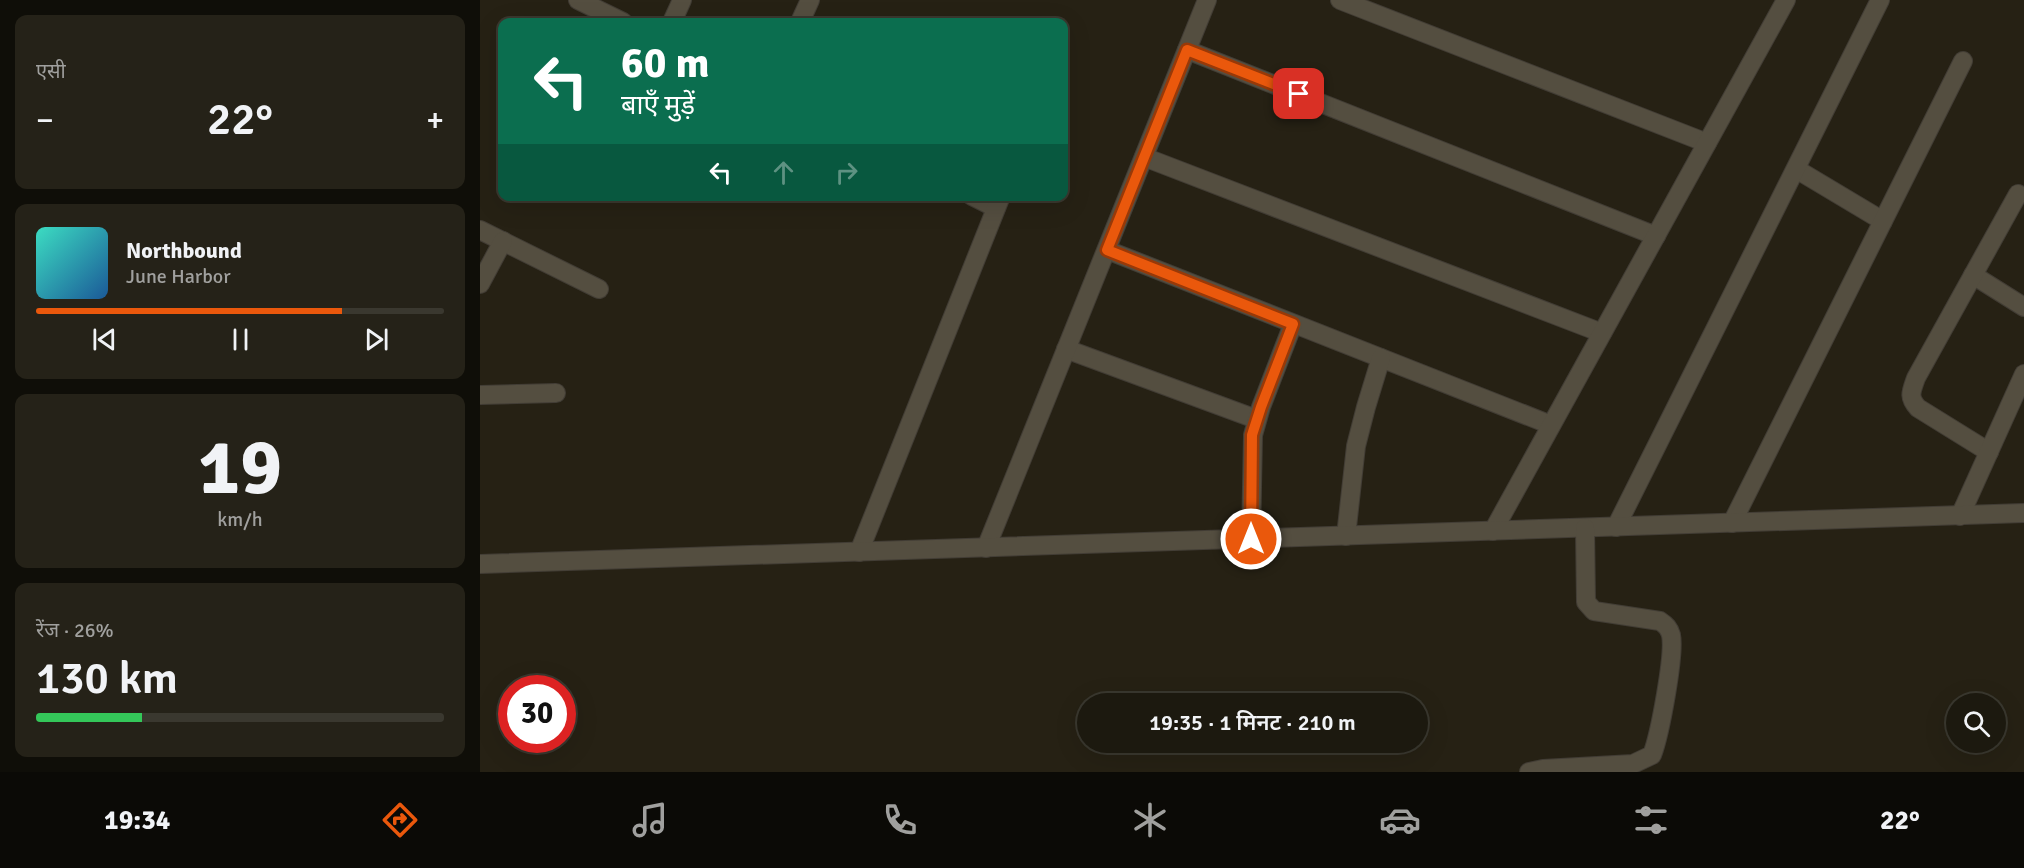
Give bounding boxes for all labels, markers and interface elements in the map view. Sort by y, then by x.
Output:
text: 60 m [621,38,710,89]
icon: left [522,42,600,120]
text: एसी [36,59,66,84]
pin [1273,68,1324,119]
icon: arrive [1282,77,1315,110]
text: बाएँ मुड़ें [621,89,695,122]
text: 22° [207,92,273,147]
text: − [36,100,54,141]
text: + [426,100,444,141]
icon: left [704,156,737,189]
icon: ahead [767,156,800,189]
icon: right [830,156,863,189]
text: Northbound [126,237,242,264]
text: June Harbor [126,264,231,289]
icon: previous [88,323,121,356]
icon: pause [224,323,257,356]
icon: next [360,323,393,356]
text: 19 [198,420,282,516]
text: km/h [217,507,263,532]
position arrow [1219,507,1283,571]
text: रेंज · 26% [36,618,114,643]
text: 130 km [36,651,178,706]
speed limit sign: 30 [498,675,576,753]
map controls [1946,693,2006,753]
button: search [1946,693,2006,753]
text: 19:35 · 1 मिनट · 210 m [1149,709,1356,736]
icon: directions [379,799,421,841]
icon: music [629,799,671,841]
icon: phone [879,799,921,841]
icon: climate [1129,799,1171,841]
icon: car [1379,799,1421,841]
icon: filters [1630,799,1672,841]
text: 19:34 [104,804,170,837]
text: 22° [1880,804,1920,837]

